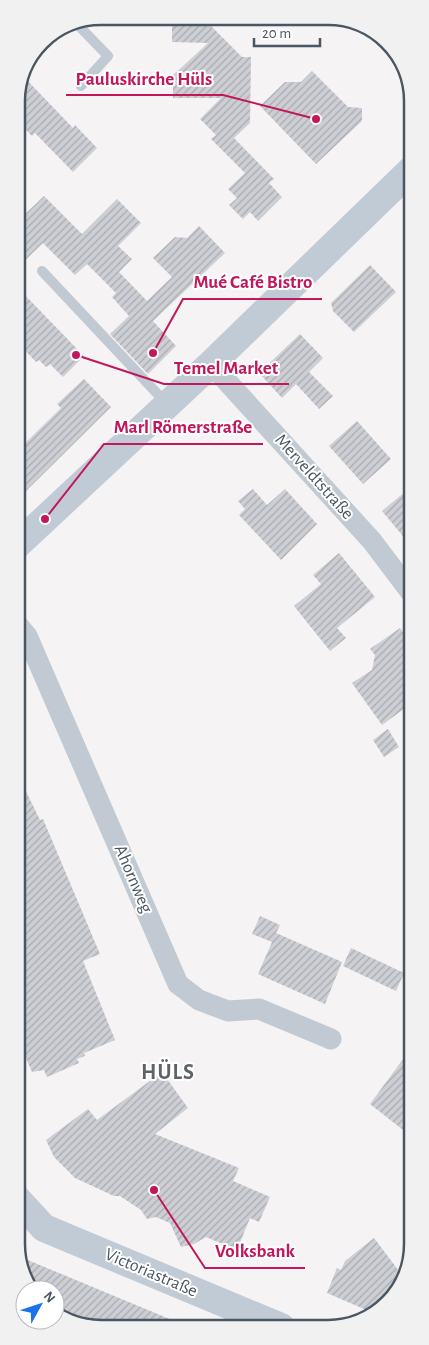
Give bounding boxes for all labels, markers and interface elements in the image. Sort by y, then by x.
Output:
scale bar [254,15,320,47]
text: 20 m [262,26,291,41]
callout: Pauluskirche Hüls [66,61,223,95]
text: Pauluskirche Hüls [76,70,212,89]
callout: Mué Café Bistro [183,265,322,299]
text: Mué Café Bistro [194,273,312,292]
callout: Temel Market [164,350,289,384]
text: Temel Market [174,359,279,378]
callout: Marl Römerstraße [104,410,263,444]
text: Marl Römerstraße [114,418,252,437]
street label: Merveldtstraße [271,431,357,523]
street label: Ahornweg [111,842,155,916]
district label: HÜLS [141,1059,195,1083]
callout: Volksbank [205,1234,305,1268]
text: Volksbank [215,1242,295,1261]
street label: Victoriastraße [102,1245,200,1301]
north arrow [15,1280,65,1330]
text: N [41,1289,58,1306]

